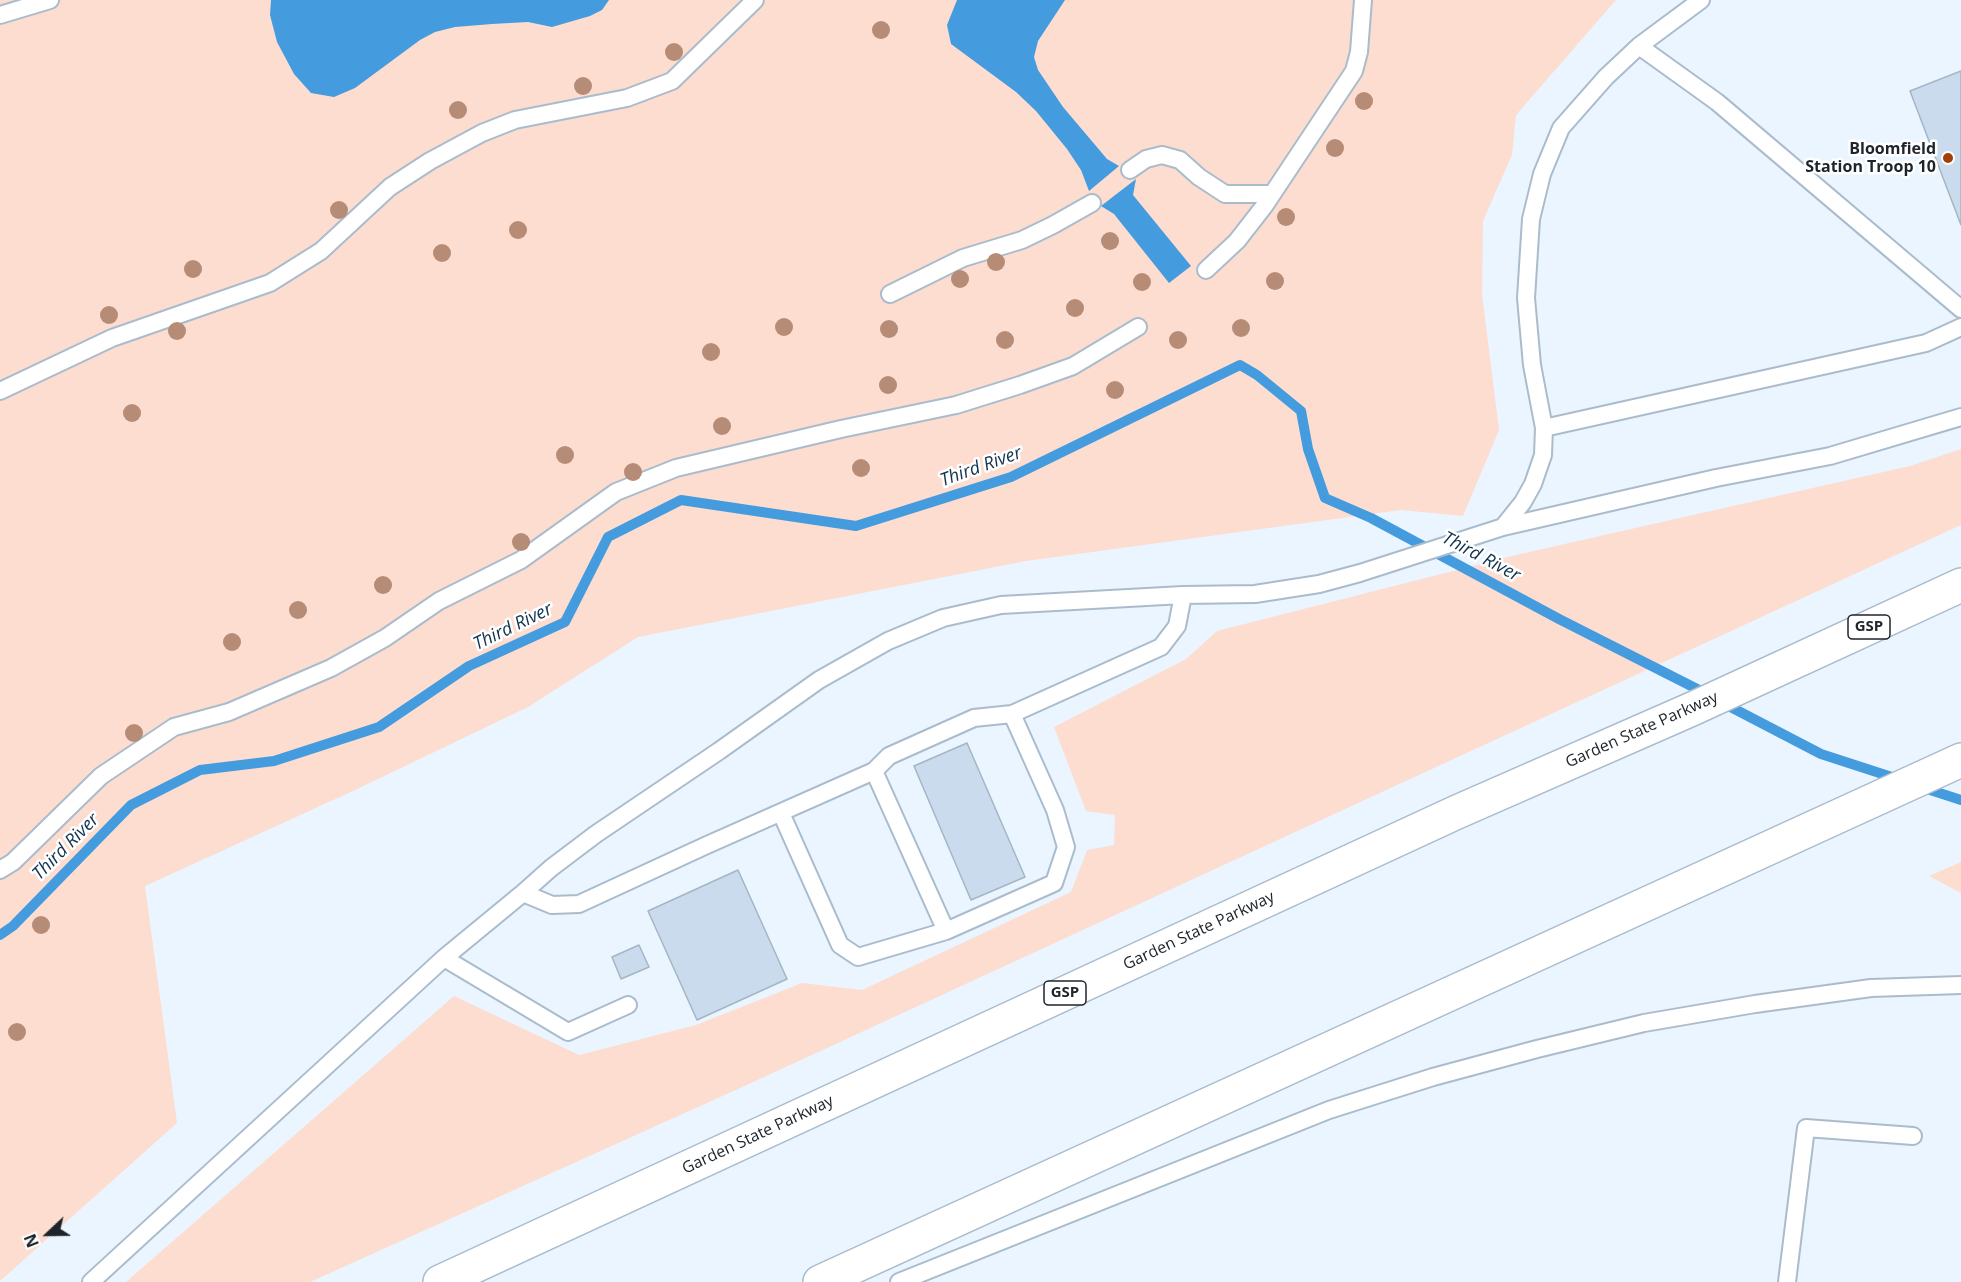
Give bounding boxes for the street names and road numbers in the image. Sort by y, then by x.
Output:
road number: GSP [1848,615,1890,639]
street label: Garden State Parkway [1563,688,1721,772]
street label: Garden State Parkway [1120,887,1278,975]
road number: GSP [1044,981,1086,1005]
street label: Garden State Parkway [679,1091,837,1179]

